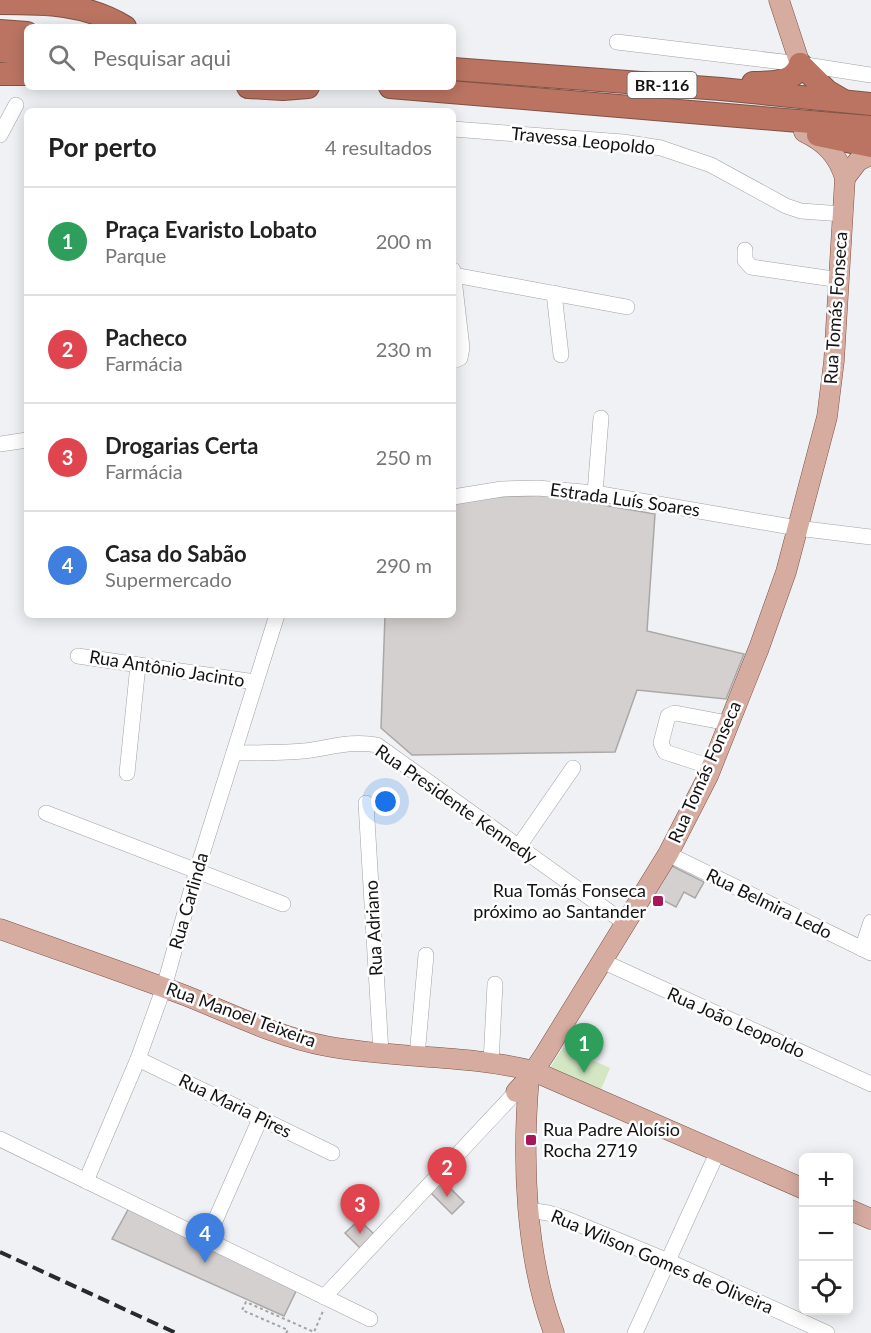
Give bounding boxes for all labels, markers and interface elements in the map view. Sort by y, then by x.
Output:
search box [24,24,456,90]
icon: search [45,41,78,74]
text: Pesquisar aqui [93,44,231,71]
road number: BR-116 [628,72,696,98]
street label: Travessa Leopoldo [510,122,656,159]
text: Por perto [48,131,157,163]
text: 4 resultados [325,135,432,159]
text: Praça Evaristo Lobato [105,216,317,243]
text: 1 [62,229,73,253]
text: 200 m [376,229,432,253]
street label: Rua Tomás Fonseca [819,231,851,385]
text: Parque [105,243,166,267]
text: Pacheco [105,324,187,351]
text: 2 [62,337,73,361]
text: 230 m [376,337,432,361]
text: Farmácia [105,351,183,375]
text: Drogarias Certa [105,432,258,459]
text: 3 [62,445,73,469]
text: 250 m [376,445,432,469]
text: Farmácia [105,459,183,483]
street label: Estrada Luís Soares [549,478,702,520]
text: Casa do Sabão [105,540,247,567]
text: 4 [62,553,73,577]
text: 290 m [376,553,432,577]
text: Supermercado [105,567,232,591]
street label: Rua Antônio Jacinto [88,645,246,691]
street label: Rua Tomás Fonseca [663,697,745,846]
street label: Rua Presidente Kennedy [371,739,542,868]
your location [371,787,400,816]
street label: Rua Carlinda [164,850,212,952]
street label: Rua Belmira Ledo [703,863,836,943]
place label: Rua Tomás Fonseca próximo ao Santander [473,879,646,922]
street label: Rua Adriano [360,880,386,977]
marker: Rua Tomás Fonseca próximo ao Santander [651,894,665,908]
street label: Rua Manoel Teixeira [163,977,319,1051]
street label: Rua João Leopoldo [664,982,809,1062]
pin: 1 [564,1024,604,1073]
street label: Rua Maria Pires [175,1068,296,1142]
place label: Rua Padre Aloísio Rocha 2719 [543,1118,680,1161]
marker: Rua Padre Aloísio Rocha 2719 [524,1133,538,1147]
pin: 2 [428,1148,466,1197]
map controls [799,1153,853,1315]
button: + [799,1153,853,1207]
pin: 3 [340,1184,380,1234]
street label: Rua Wilson Gomes de Oliveira [548,1204,777,1318]
button: − [799,1207,853,1261]
pin: 4 [186,1214,224,1263]
button: locate [799,1261,853,1315]

